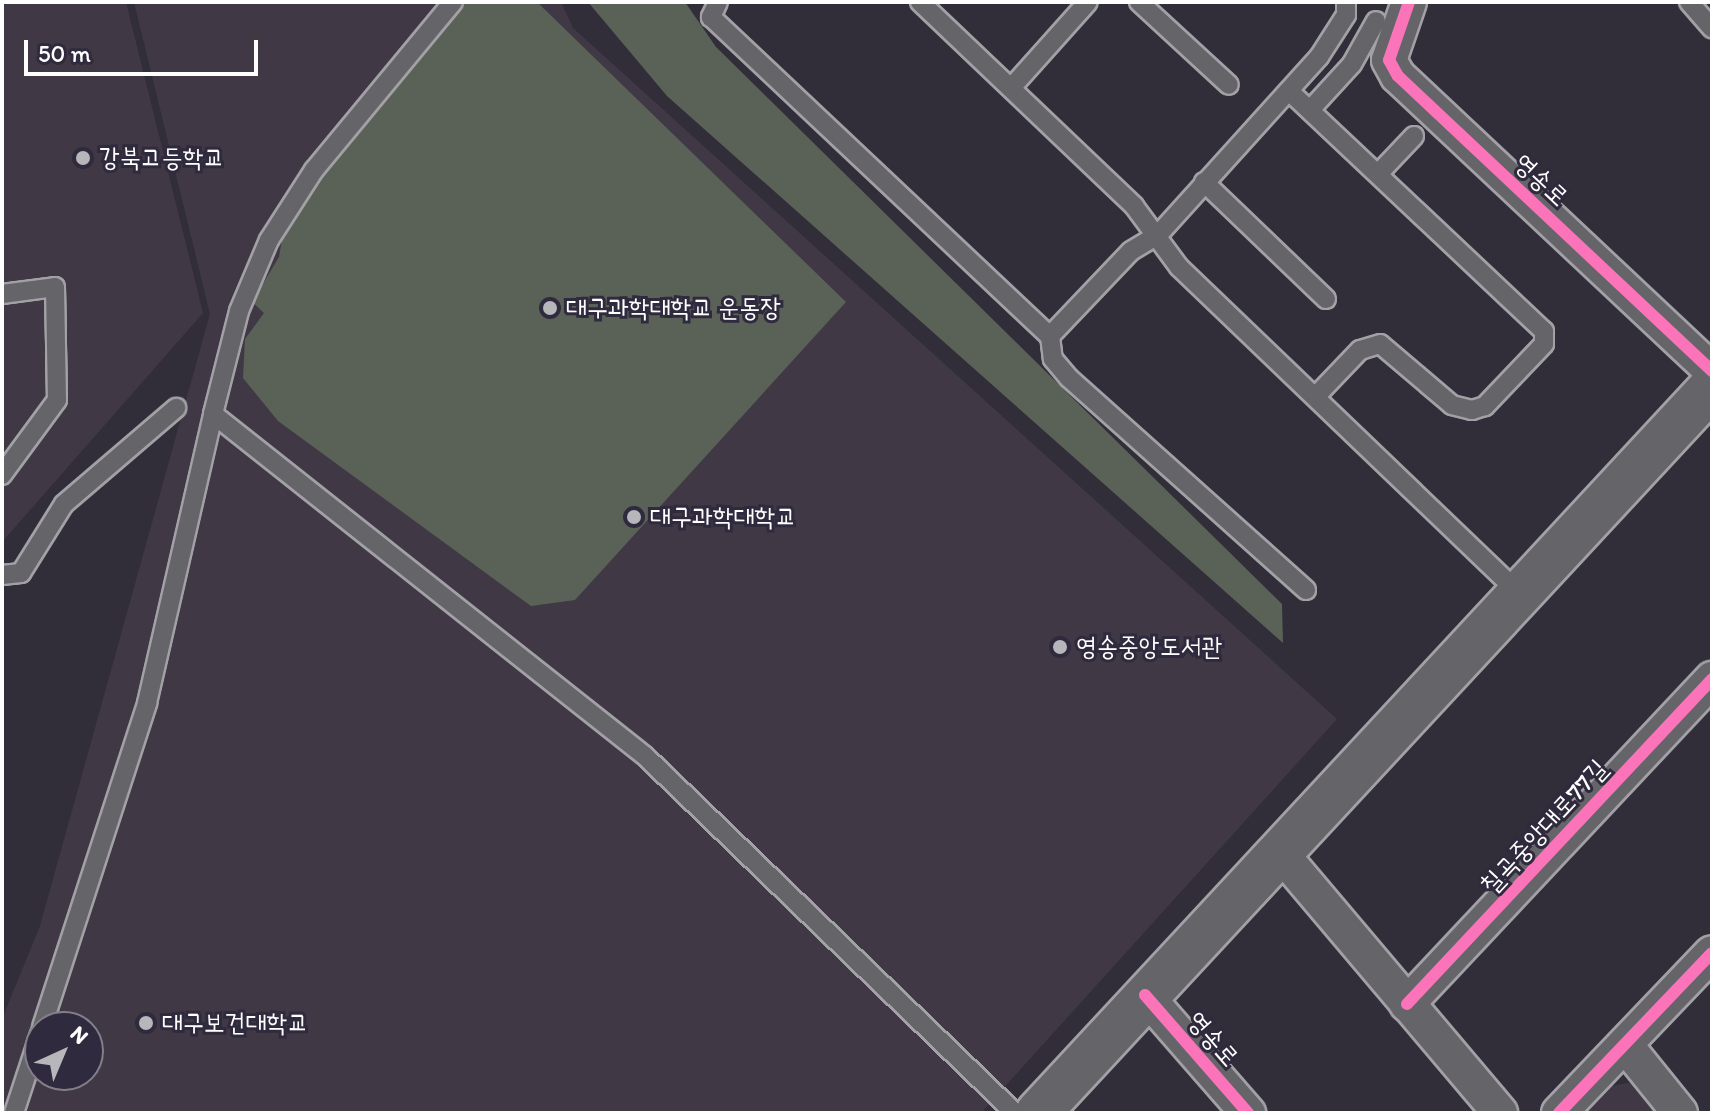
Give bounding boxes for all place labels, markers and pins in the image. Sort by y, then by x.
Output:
place label: 강북고등학교 [99,142,225,174]
marker: 강북고등학교 [74,149,92,167]
place label: 대구과학대학교 운동장 [566,292,781,324]
marker: 대구과학대학교 운동장 [541,299,559,317]
place label: 대구과학대학교 [650,501,796,533]
marker: 대구과학대학교 [625,508,643,526]
place label: 영송중앙도서관 [1076,631,1222,663]
marker: 영송중앙도서관 [1051,638,1069,656]
place label: 대구보건대학교 [162,1007,308,1039]
marker: 대구보건대학교 [137,1014,155,1032]

